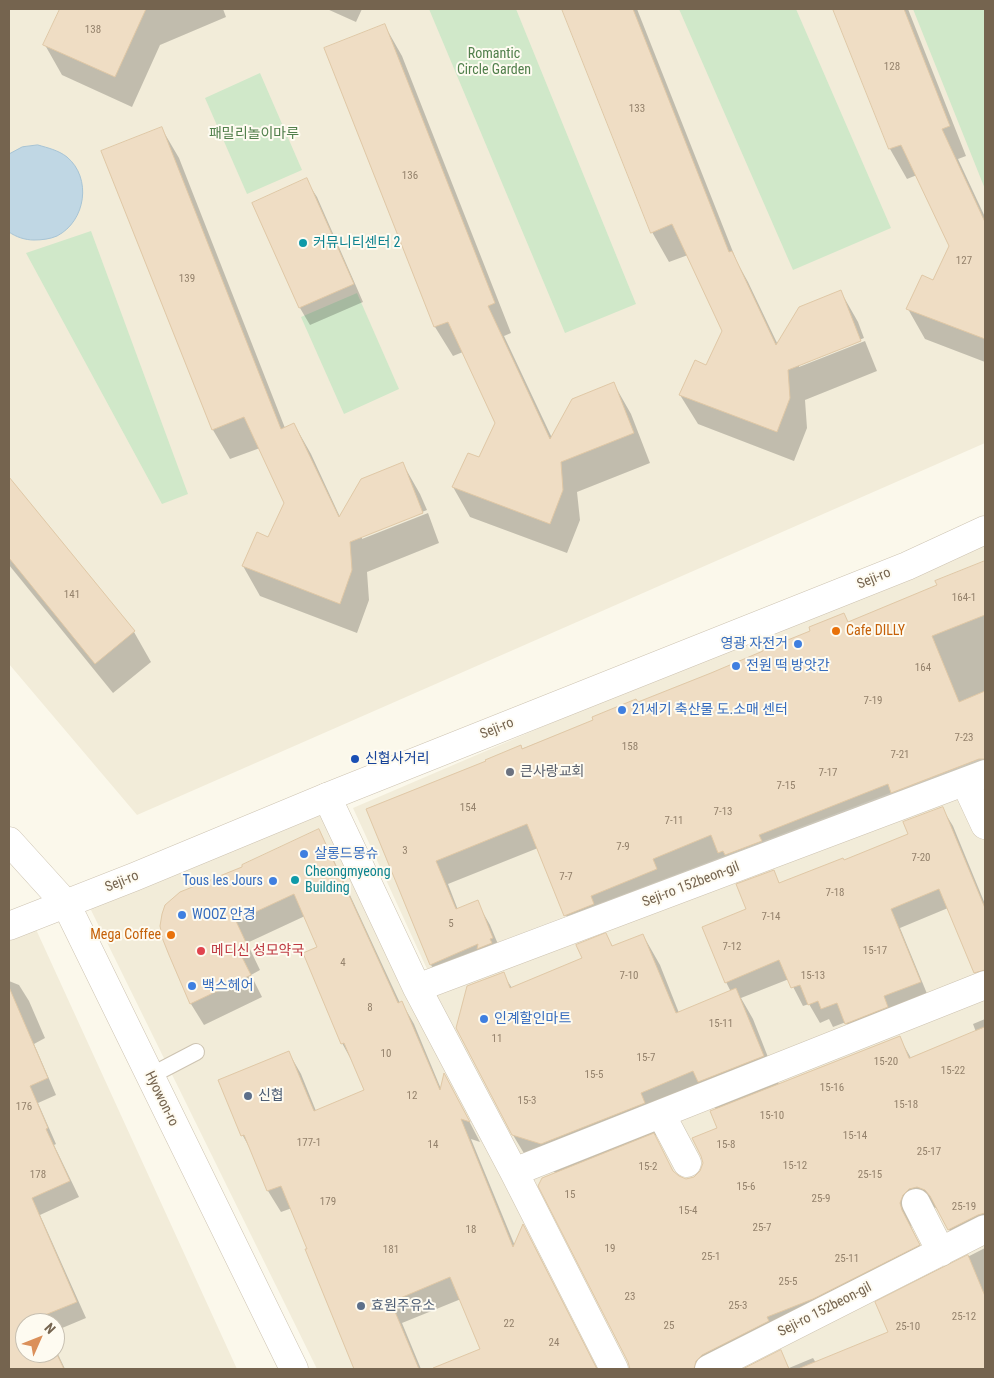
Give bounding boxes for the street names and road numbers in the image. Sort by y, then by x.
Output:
street label: Seji-ro [855,565,893,593]
street label: Seji-ro [478,715,516,743]
street label: Seji-ro 152beon-gil [640,859,742,911]
street label: Seji-ro [103,868,141,896]
street label: Hyowon-ro [141,1069,181,1129]
street label: Seji-ro 152beon-gil [775,1279,875,1341]

